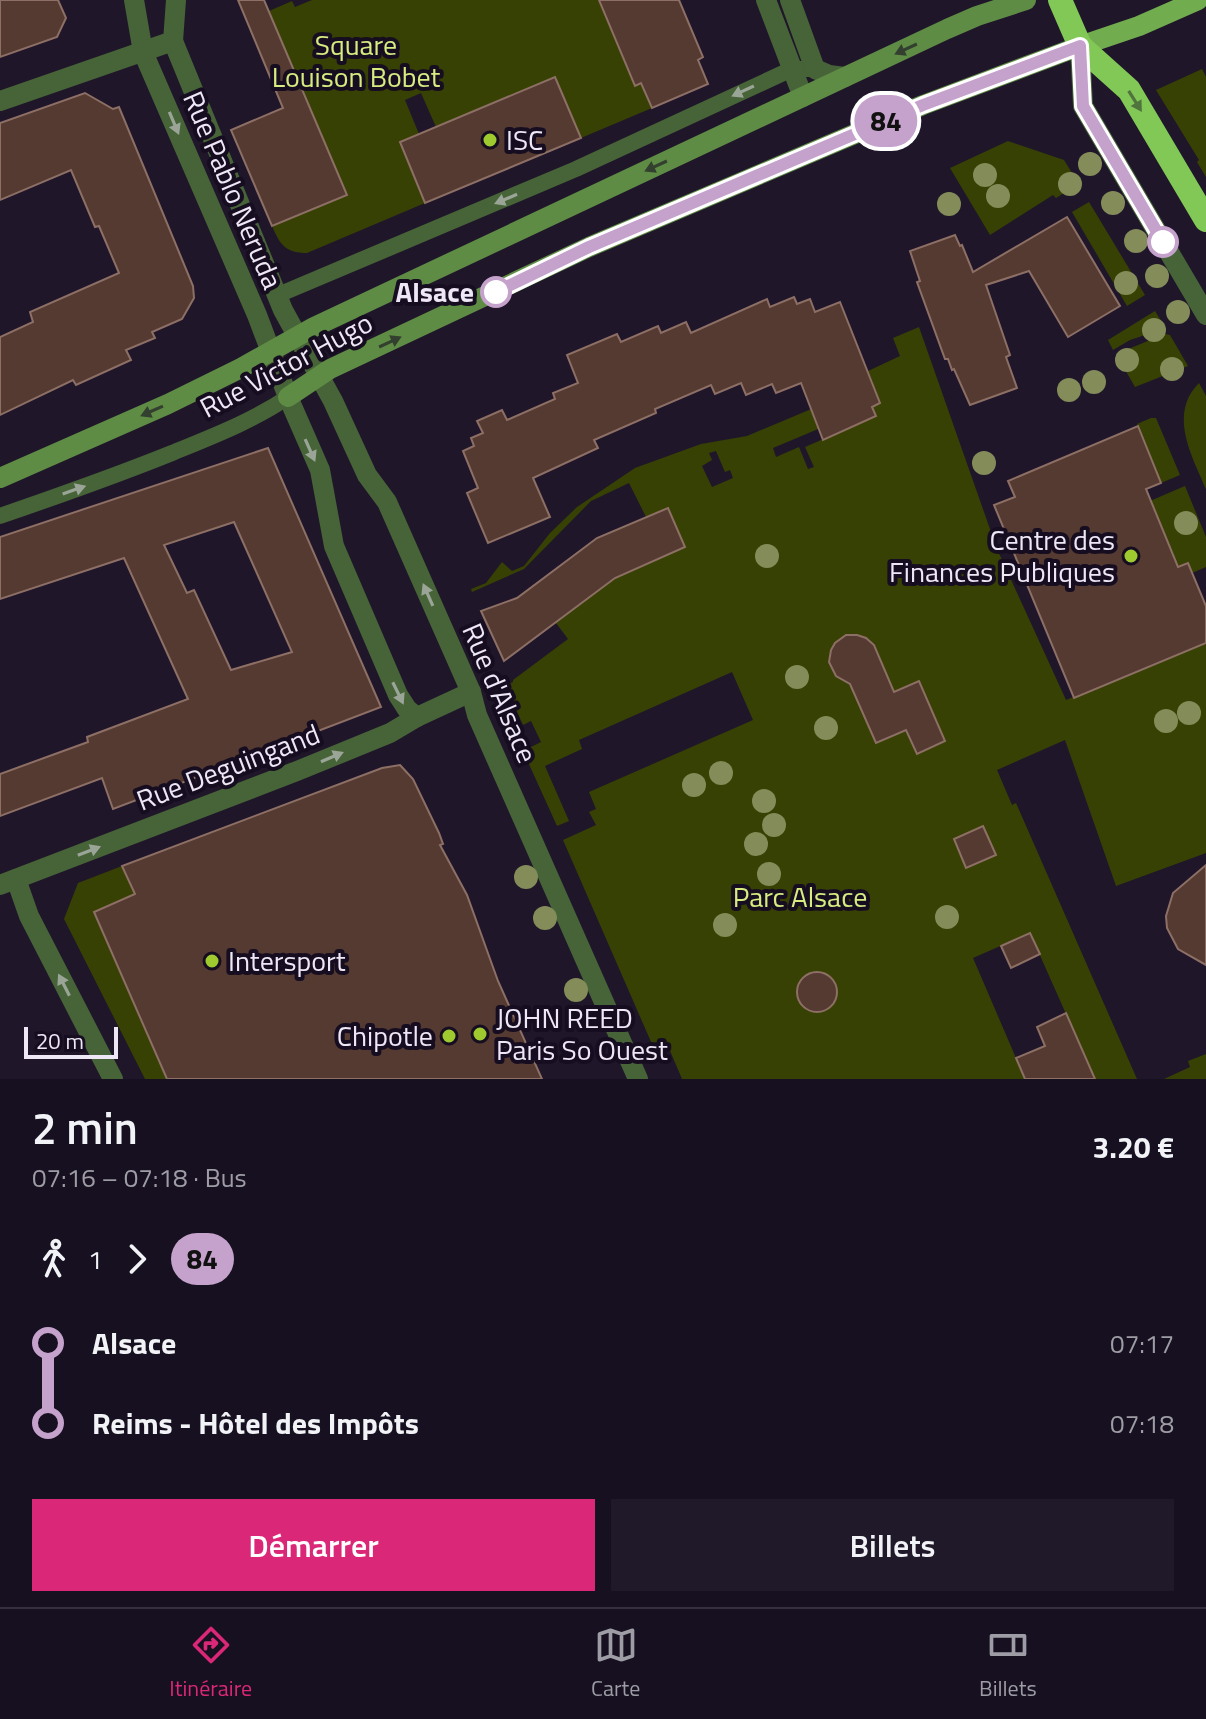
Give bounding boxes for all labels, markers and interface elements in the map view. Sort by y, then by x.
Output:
park label: Square Louison Bobet [272,23,441,98]
one-way arrow [894,42,918,56]
street label: Rue Pablo Neruda [172,84,295,295]
one-way arrow [731,84,754,98]
one-way arrow [1128,90,1142,112]
line badge: 84 [850,95,922,147]
text: 84 [870,99,902,142]
one-way arrow [167,111,181,135]
place label: ISC [506,118,543,161]
marker: ISC [481,131,499,149]
one-way arrow [645,159,668,173]
one-way arrow [494,192,518,205]
unlabelled marker [1148,227,1178,257]
place label: Alsace [395,270,474,313]
marker: Alsace [481,277,511,307]
street label: Rue Victor Hugo [192,301,380,428]
one-way arrow [378,335,401,349]
one-way arrow [141,405,164,418]
one-way arrow [304,438,317,461]
one-way arrow [62,484,86,496]
place label: Centre des Finances Publiques [889,518,1115,593]
marker: Centre des Finances Publiques [1122,547,1140,565]
one-way arrow [421,583,435,607]
street label: Rue d'Alsace [452,616,549,769]
one-way arrow [391,681,404,704]
street label: Rue Deguingand [130,712,326,821]
one-way arrow [320,750,343,763]
one-way arrow [77,844,101,857]
park label: Parc Alsace [733,875,867,918]
place label: Intersport [228,939,346,982]
marker: Intersport [203,952,221,970]
one-way arrow [58,973,71,996]
place label: JOHN REED Paris So Ouest [496,996,668,1071]
place label: Chipotle [337,1014,433,1057]
scale bar [24,1023,118,1059]
text: 20 m [36,1024,84,1058]
marker: JOHN REED Paris So Ouest [471,1025,489,1043]
marker: Chipotle [440,1027,458,1045]
text: 2 min [32,1094,138,1161]
text: 3.20 € [1093,1124,1174,1170]
text: 07:16 – 07:18 · Bus [32,1158,247,1197]
icon: walk [32,1237,76,1281]
icon: forward [115,1237,159,1281]
text: 84 [187,1237,218,1280]
text: 1 [88,1240,103,1279]
text: Alsace [92,1320,176,1366]
text: 07:17 [1110,1324,1174,1363]
text: Reims - Hôtel des Impôts [92,1400,419,1446]
text: 07:18 [1110,1404,1174,1443]
button: Démarrer [32,1499,595,1591]
button: Billets [611,1499,1174,1591]
tab: Itinéraire [169,1623,252,1705]
tab: Carte [591,1623,640,1705]
tab: Billets [979,1623,1037,1705]

